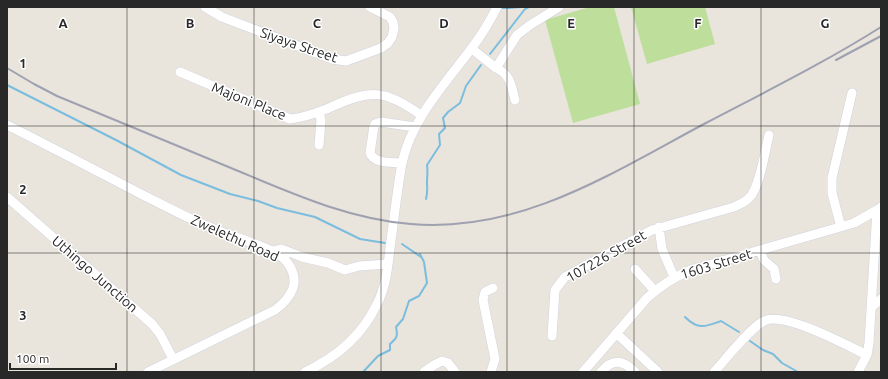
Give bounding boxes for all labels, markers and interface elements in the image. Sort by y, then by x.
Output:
text: A [58,16,68,30]
text: B [186,16,195,30]
text: C [313,16,322,30]
text: D [439,16,449,30]
text: E [567,16,575,30]
text: F [694,16,702,30]
text: G [821,16,830,30]
street label: Siyaya Street [258,24,340,66]
text: 1 [19,56,27,70]
street label: Majoni Place [209,79,289,123]
text: 2 [19,182,27,196]
street label: Zwelethu Road [188,211,282,265]
street label: 107226 Street [563,226,649,285]
street label: Uthingo Junction [49,232,141,316]
street label: 1603 Street [678,245,754,282]
text: 3 [19,308,27,322]
scale bar [10,345,116,371]
text: 100 m [16,352,49,365]

